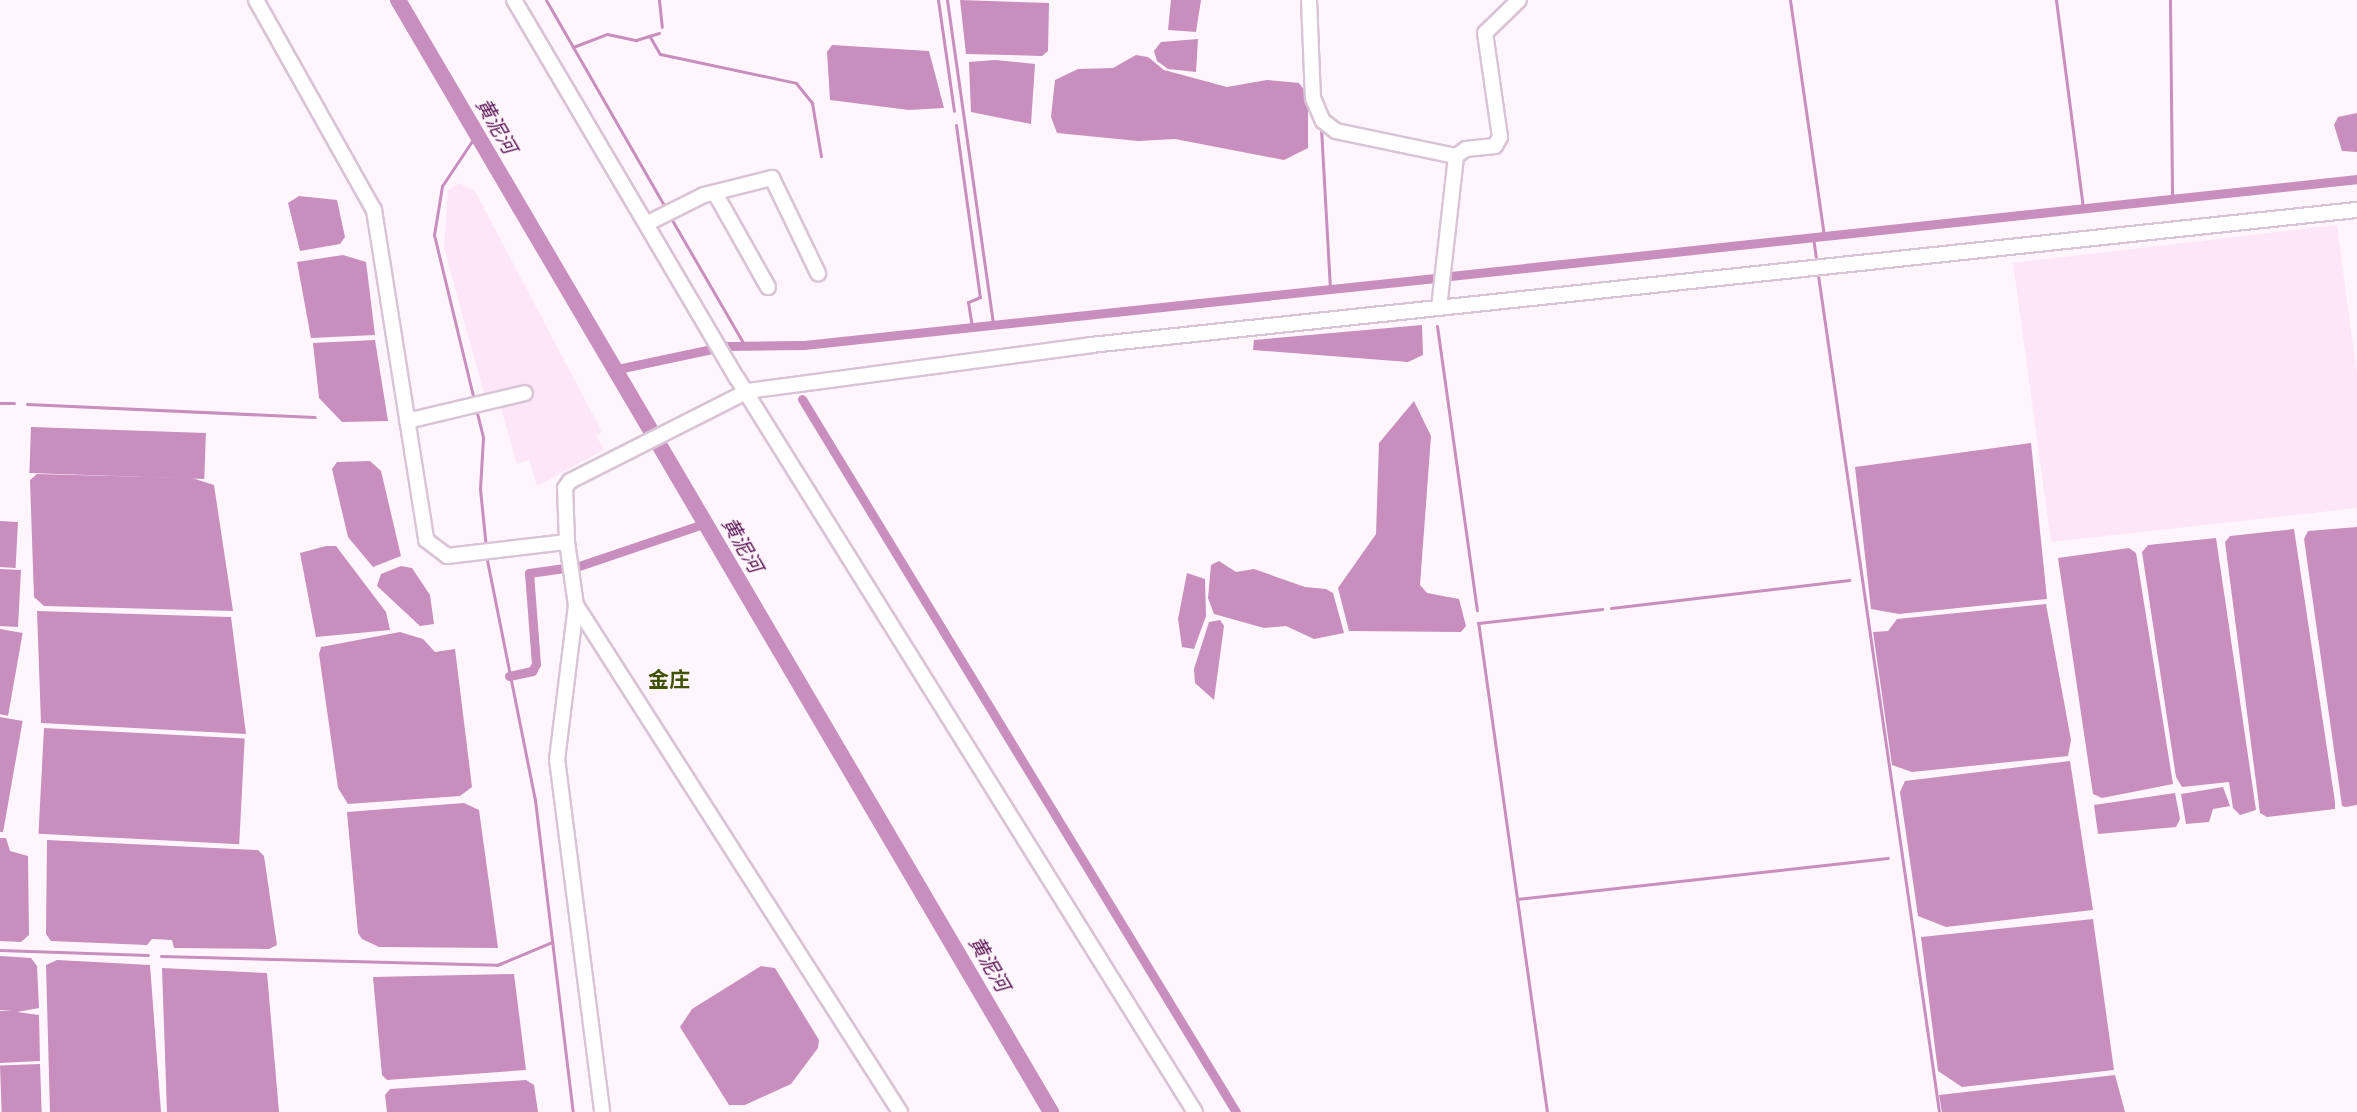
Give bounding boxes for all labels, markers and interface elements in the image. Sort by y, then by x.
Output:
water label: 黄泥河 [471,94,521,158]
water label: 黄泥河 [717,513,767,577]
district label: 金庄 [648,667,690,693]
water label: 黄泥河 [964,932,1014,996]

